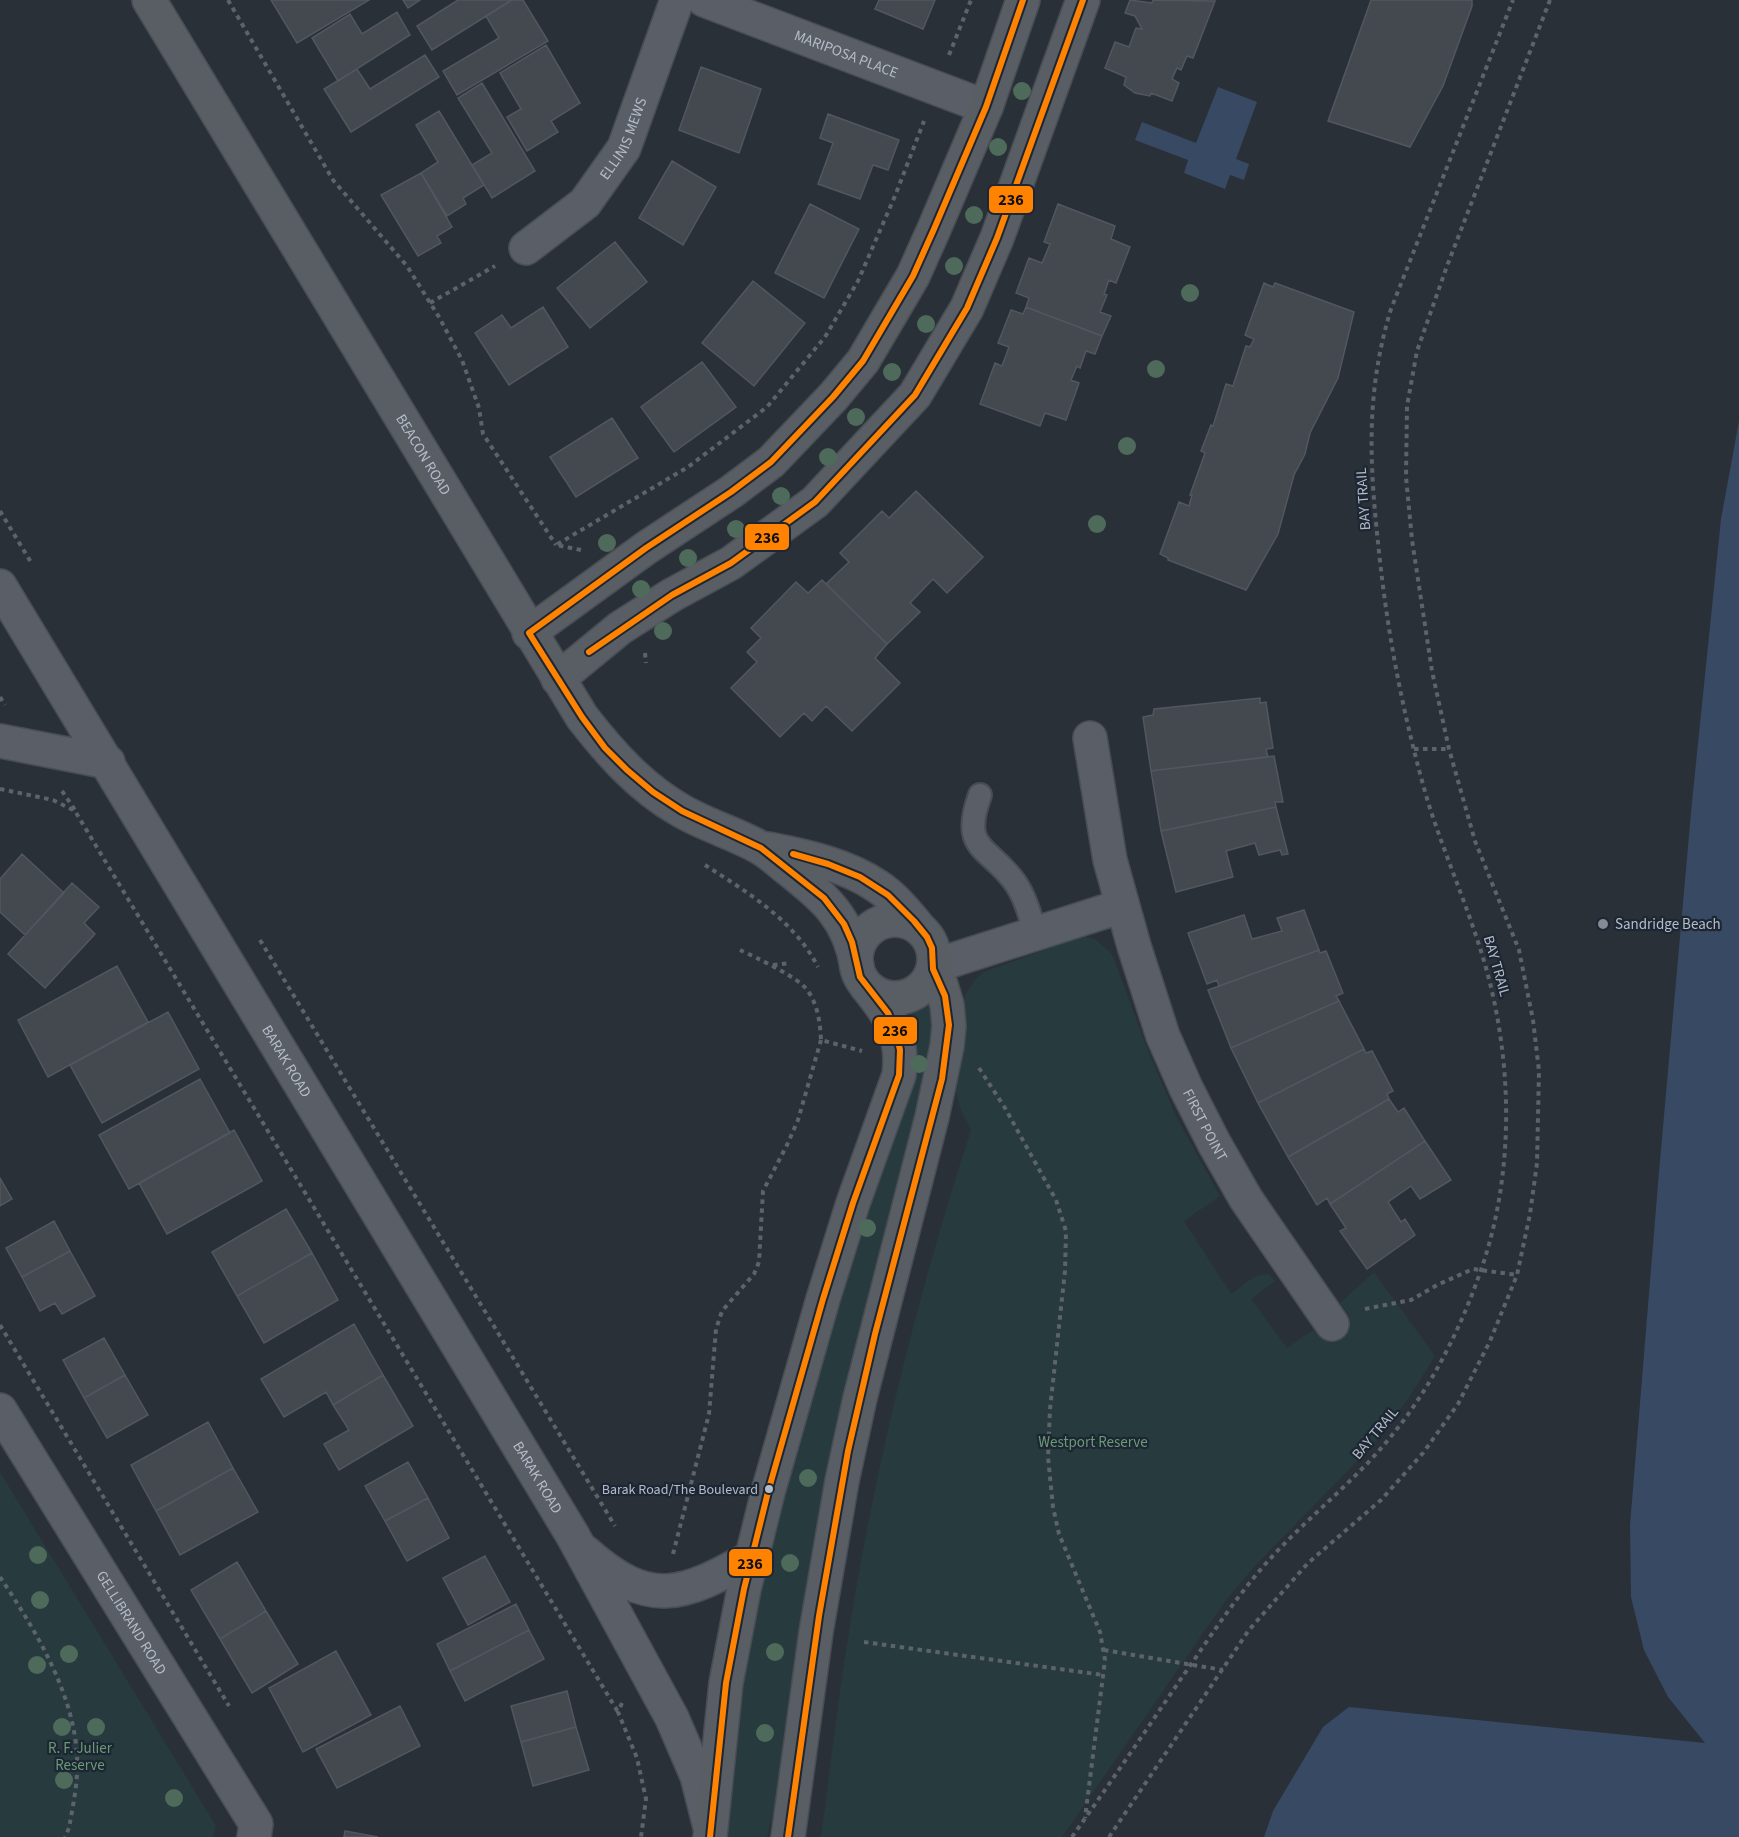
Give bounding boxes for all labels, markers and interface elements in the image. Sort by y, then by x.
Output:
street label: MARIPOSA PLACE [791,25,901,84]
street label: ELLINIS MEWS [595,95,652,184]
line badge: 236 [988,185,1034,214]
text: 236 [998,189,1024,211]
street label: BEACON ROAD [390,410,456,499]
street label: BAY TRAIL [1351,467,1376,531]
line badge: 236 [744,523,790,551]
text: 236 [754,527,780,549]
place label: Sandridge Beach [1615,914,1721,935]
marker: Sandridge Beach [1596,917,1610,931]
street label: BAY TRAIL [1478,933,1515,999]
line badge: 236 [873,1016,918,1045]
text: 236 [882,1020,908,1042]
street label: BARAK ROAD [256,1021,316,1102]
street label: FIRST POINT [1177,1086,1232,1165]
street label: BAY TRAIL [1347,1403,1404,1464]
park label: Westport Reserve [1038,1432,1148,1453]
street label: BARAK ROAD [507,1438,567,1518]
place label: Barak Road/The Boulevard [602,1480,758,1500]
marker: Barak Road/The Boulevard [763,1483,775,1495]
line badge: 236 [728,1548,773,1577]
text: 236 [737,1553,763,1575]
street label: GELLIBRAND ROAD [91,1567,171,1679]
park label: R. F. Julier Reserve [48,1738,113,1776]

